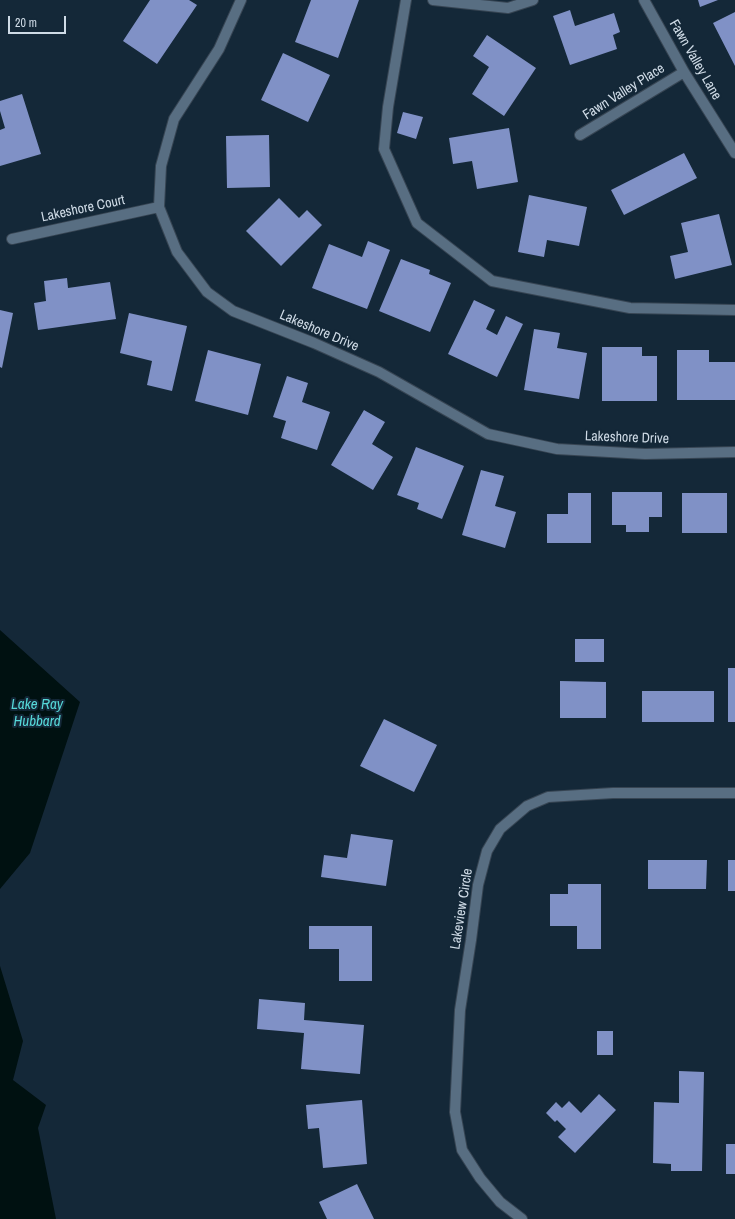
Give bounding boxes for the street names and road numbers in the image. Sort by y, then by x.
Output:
street label: Fawn Valley Lane [665,17,725,103]
street label: Fawn Valley Place [580,60,668,124]
street label: Lakeshore Court [40,192,126,226]
street label: Lakeshore Drive [277,307,361,355]
street label: Lakeshore Drive [585,428,669,448]
street label: Lakeview Circle [447,867,477,951]

